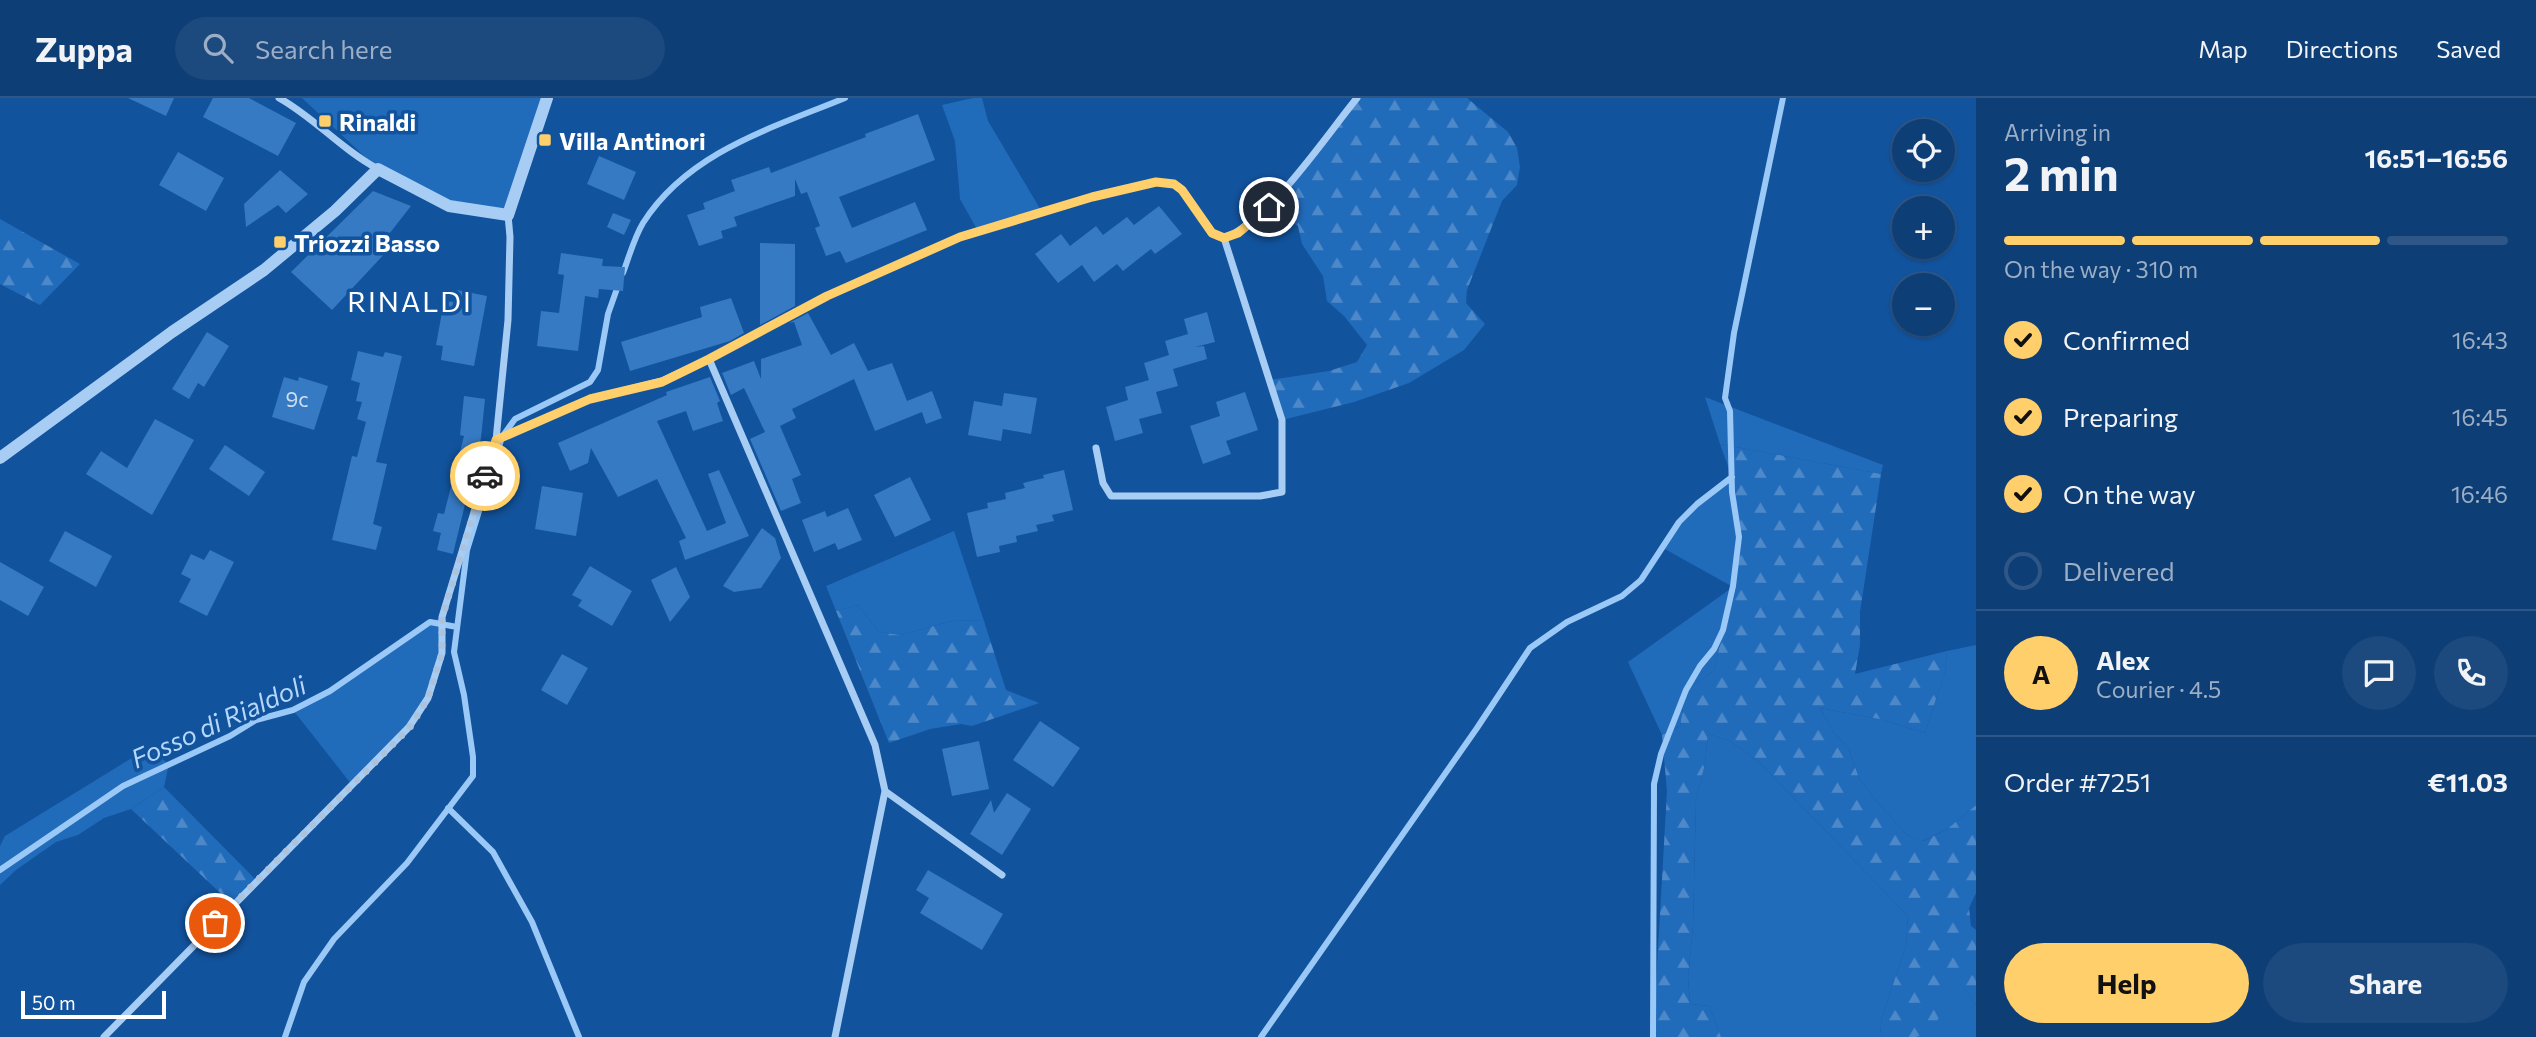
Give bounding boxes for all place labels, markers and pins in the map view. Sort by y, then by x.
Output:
place label: Rinaldi [339,107,416,136]
marker: Rinaldi [317,113,333,129]
place label: Villa Antinori [559,126,706,155]
marker: Villa Antinori [537,132,553,148]
pin [1239,177,1299,237]
place label: Triozzi Basso [294,228,440,257]
marker: Triozzi Basso [272,234,288,250]
pin [185,893,245,953]

